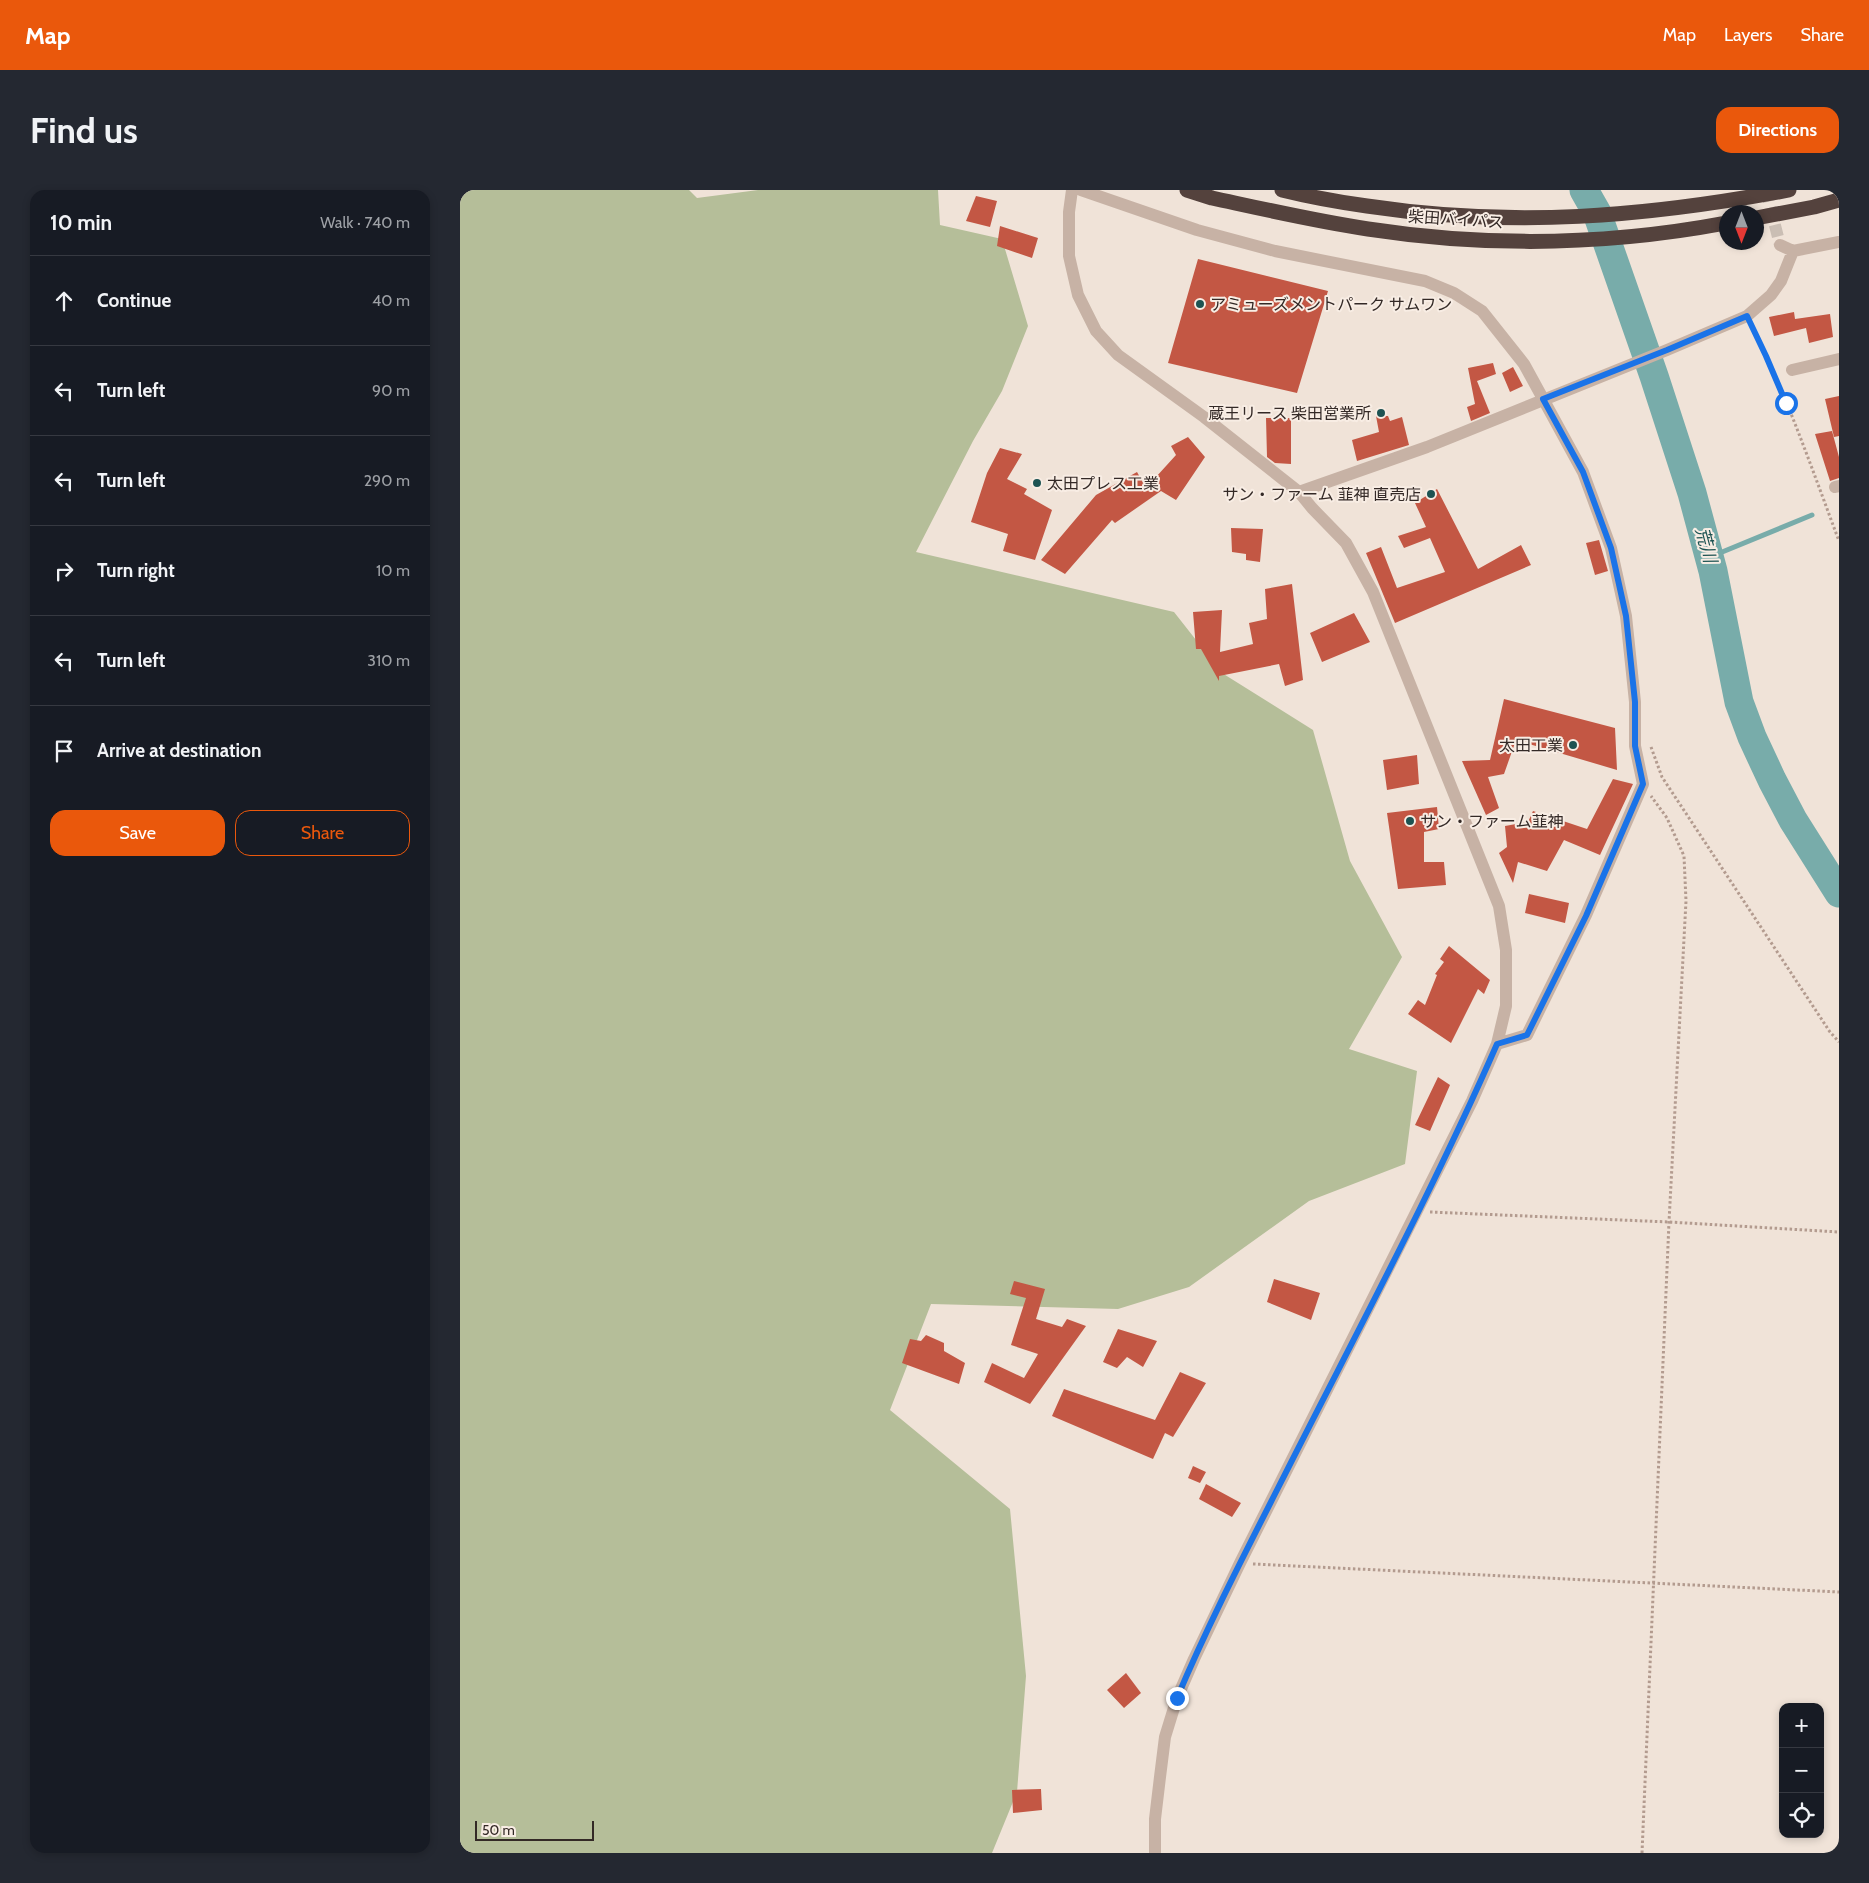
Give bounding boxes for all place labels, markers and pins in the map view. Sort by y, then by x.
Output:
place label: アミューズメントパーク サムワン [1210,295,1452,314]
marker: アミューズメントパーク サムワン [1194,298,1206,310]
place label: 蔵王リース 柴田営業所 [1208,404,1371,423]
marker: 蔵王リース 柴田営業所 [1375,407,1387,419]
place label: 太田プレス工業 [1047,474,1159,493]
marker: 太田プレス工業 [1031,477,1043,489]
place label: サン・ファーム 韮神 直売店 [1222,485,1421,504]
marker: サン・ファーム 韮神 直売店 [1425,488,1437,500]
place label: 太田工業 [1499,736,1563,755]
marker: 太田工業 [1567,739,1579,751]
place label: サン・ファーム韮神 [1420,812,1564,831]
marker: サン・ファーム韮神 [1404,815,1416,827]

